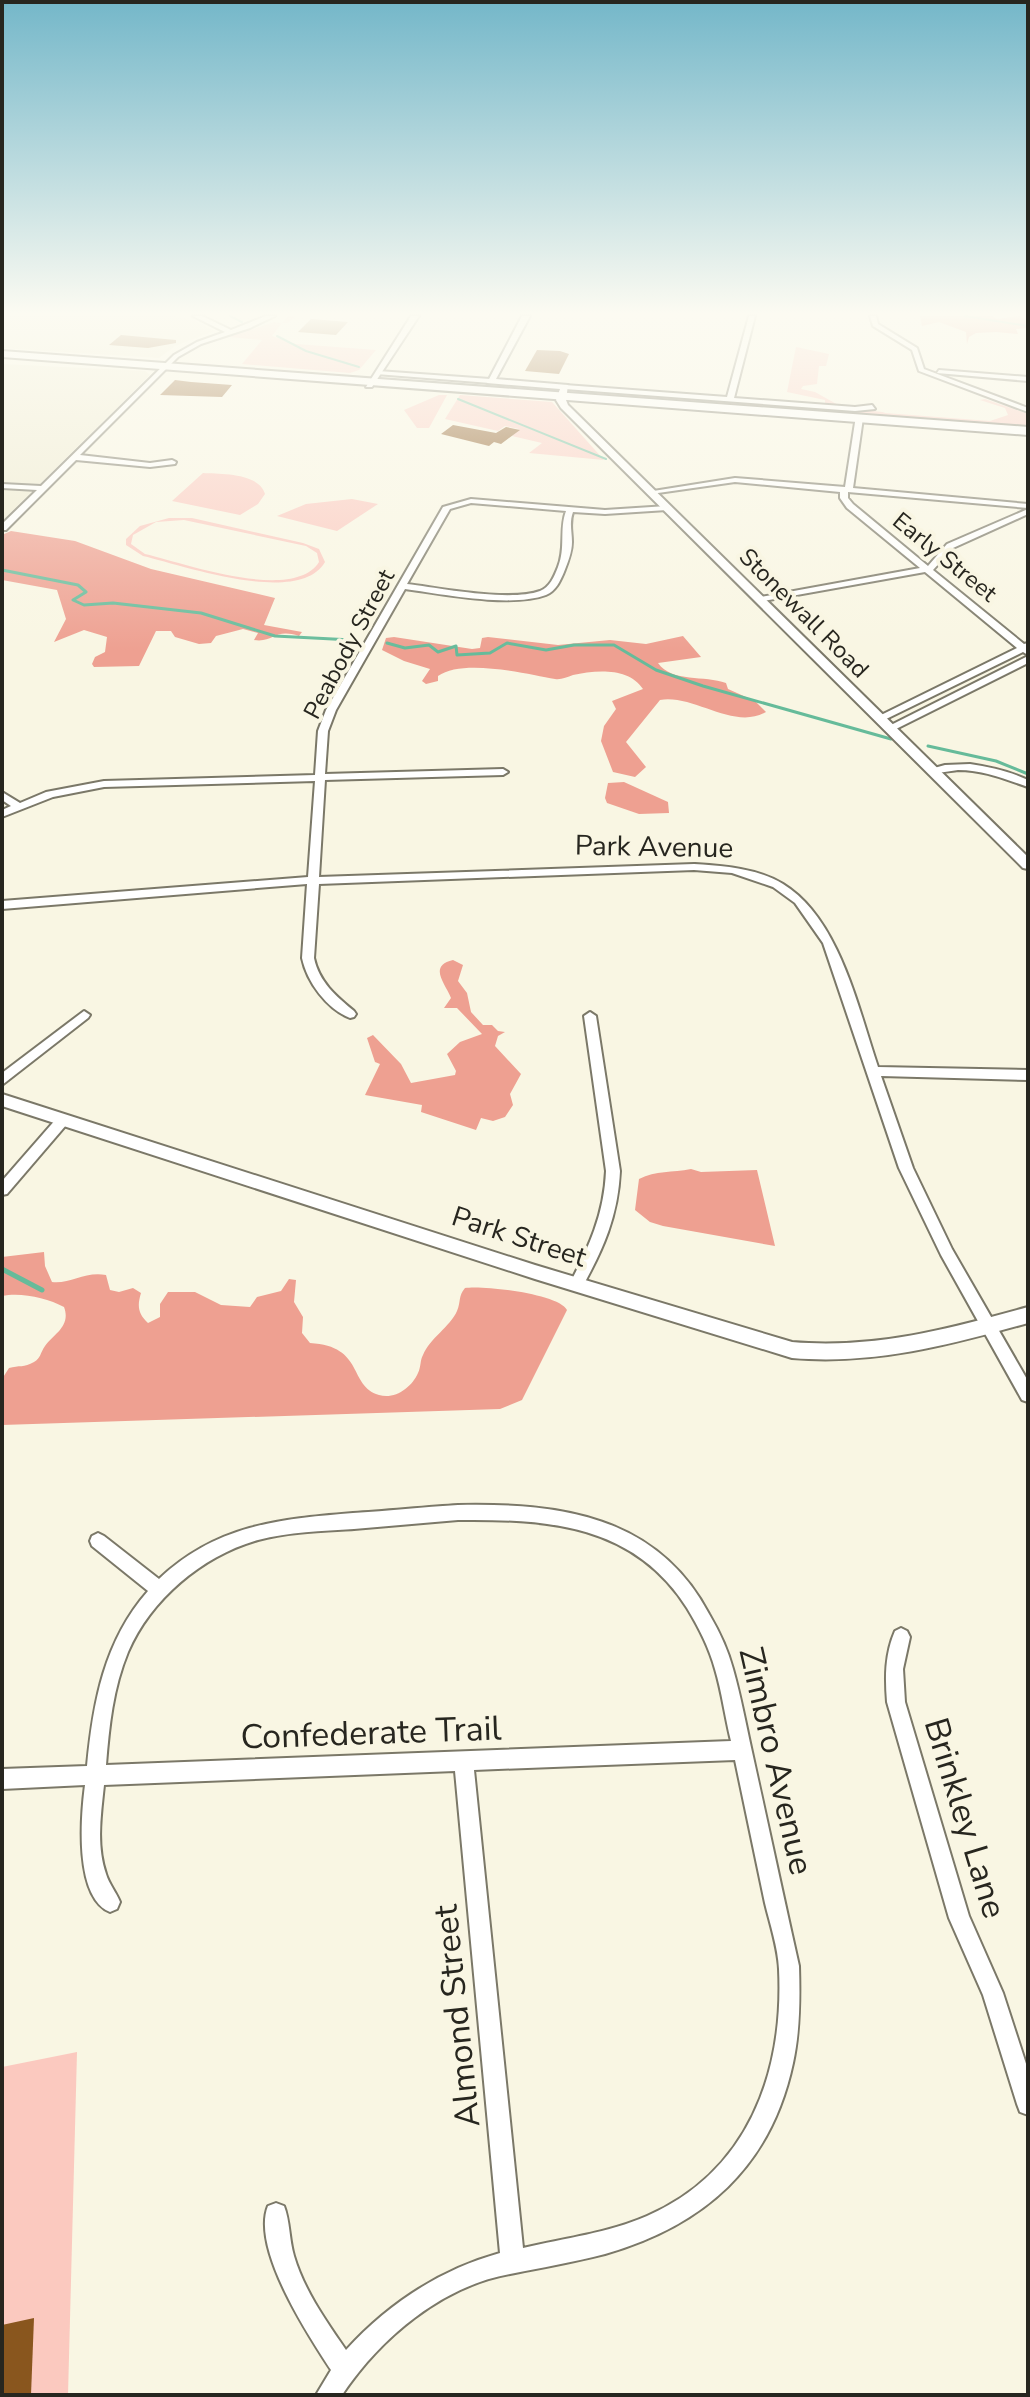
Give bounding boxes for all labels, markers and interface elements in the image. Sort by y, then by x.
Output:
street label: Early Street [886,505,1004,609]
street label: Stonewall Road [732,541,876,685]
street label: Peabody Street [296,563,402,725]
street label: Park Avenue [574,827,734,867]
street label: Park Street [447,1197,591,1277]
street label: Zimbro Avenue [727,1643,825,1879]
street label: Confederate Trail [240,1705,502,1761]
street label: Brinkley Lane [913,1712,1017,1924]
street label: Almond Street [422,1901,492,2130]

